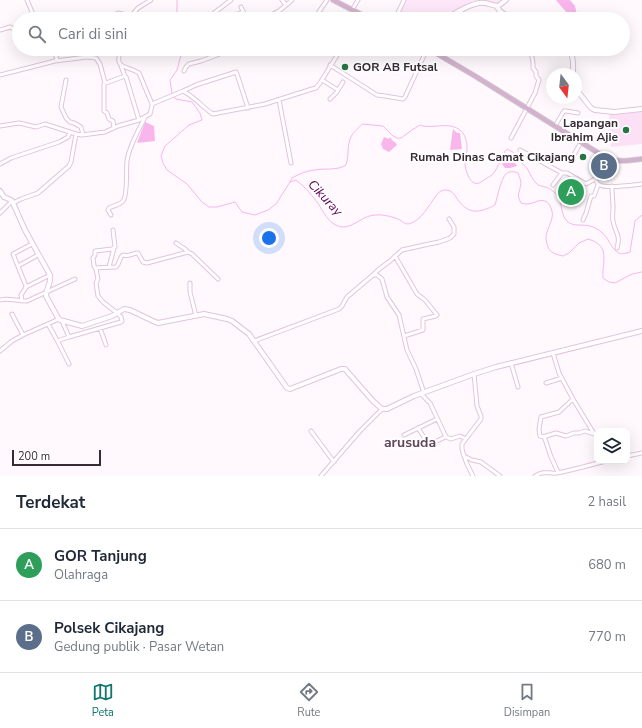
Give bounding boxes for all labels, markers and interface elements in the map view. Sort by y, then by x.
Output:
search box [12,12,630,56]
icon: search [26,23,48,45]
text: Cari di sini [58,24,127,44]
place label: GOR AB Futsal [353,59,438,75]
marker: GOR AB Futsal [340,62,350,72]
north arrow [546,68,582,104]
place label: Lapangan Ibrahim Ajie [551,115,618,145]
marker: Lapangan Ibrahim Ajie [621,125,631,135]
place label: Rumah Dinas Camat Cikajang [410,149,575,165]
pin: B [591,151,617,181]
marker: Rumah Dinas Camat Cikajang [578,152,588,162]
water label: Cikuray [304,176,347,221]
pin: A [558,177,584,207]
your location [259,228,279,248]
map controls [594,428,630,464]
button: layers [594,428,630,464]
district label: arusuda [384,433,436,452]
scale bar [12,448,101,467]
text: 200 m [18,449,50,464]
text: Terdekat [16,491,85,514]
text: 2 hasil [587,493,626,511]
text: GOR Tanjung [54,546,147,566]
text: A [24,556,34,574]
text: 680 m [588,556,626,574]
text: Olahraga [54,566,108,584]
text: Polsek Cikajang [54,618,164,638]
text: B [25,628,33,646]
text: 770 m [588,628,626,646]
text: Gedung publik · Pasar Wetan [54,638,224,656]
tab: Peta [92,681,114,720]
tab: Rute [297,681,320,720]
tab: Disimpan [504,681,550,720]

